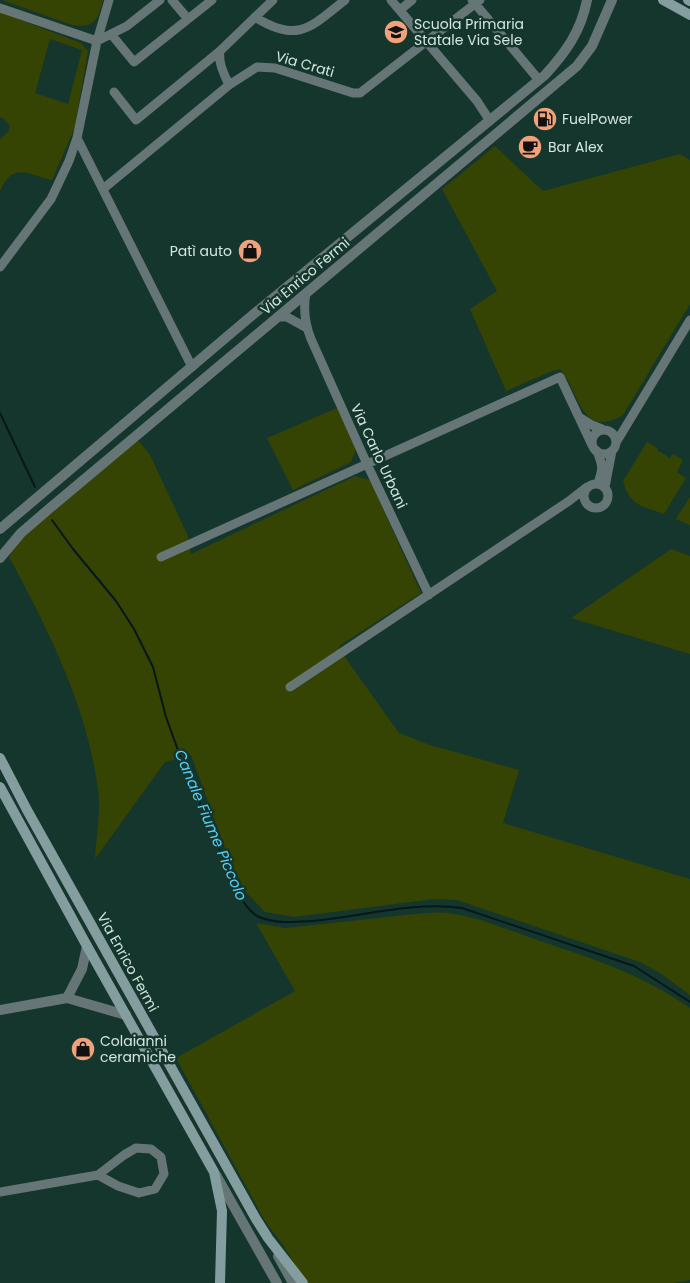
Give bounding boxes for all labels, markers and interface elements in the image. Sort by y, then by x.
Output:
place label: Scuola Primaria Statale Via Sele [414,14,524,50]
school or university icon: Scuola Primaria Statale Via Sele [383,19,409,45]
street label: Via Crati [273,46,337,82]
fuel station icon: FuelPower [532,106,558,132]
place label: FuelPower [562,109,633,129]
cafe icon: Bar Alex [517,134,543,160]
place label: Bar Alex [548,137,604,157]
street label: Via Enrico Fermi [256,233,354,319]
shop icon: Patì auto [237,238,263,264]
place label: Patì auto [170,241,232,261]
street label: Via Carlo Urbani [346,400,412,512]
water label: Canale Fiume Piccolo [170,746,252,904]
street label: Via Enrico Fermi [92,909,164,1015]
place label: Colaianni ceramiche [100,1031,176,1067]
shop icon: Colaianni ceramiche [70,1036,96,1062]

